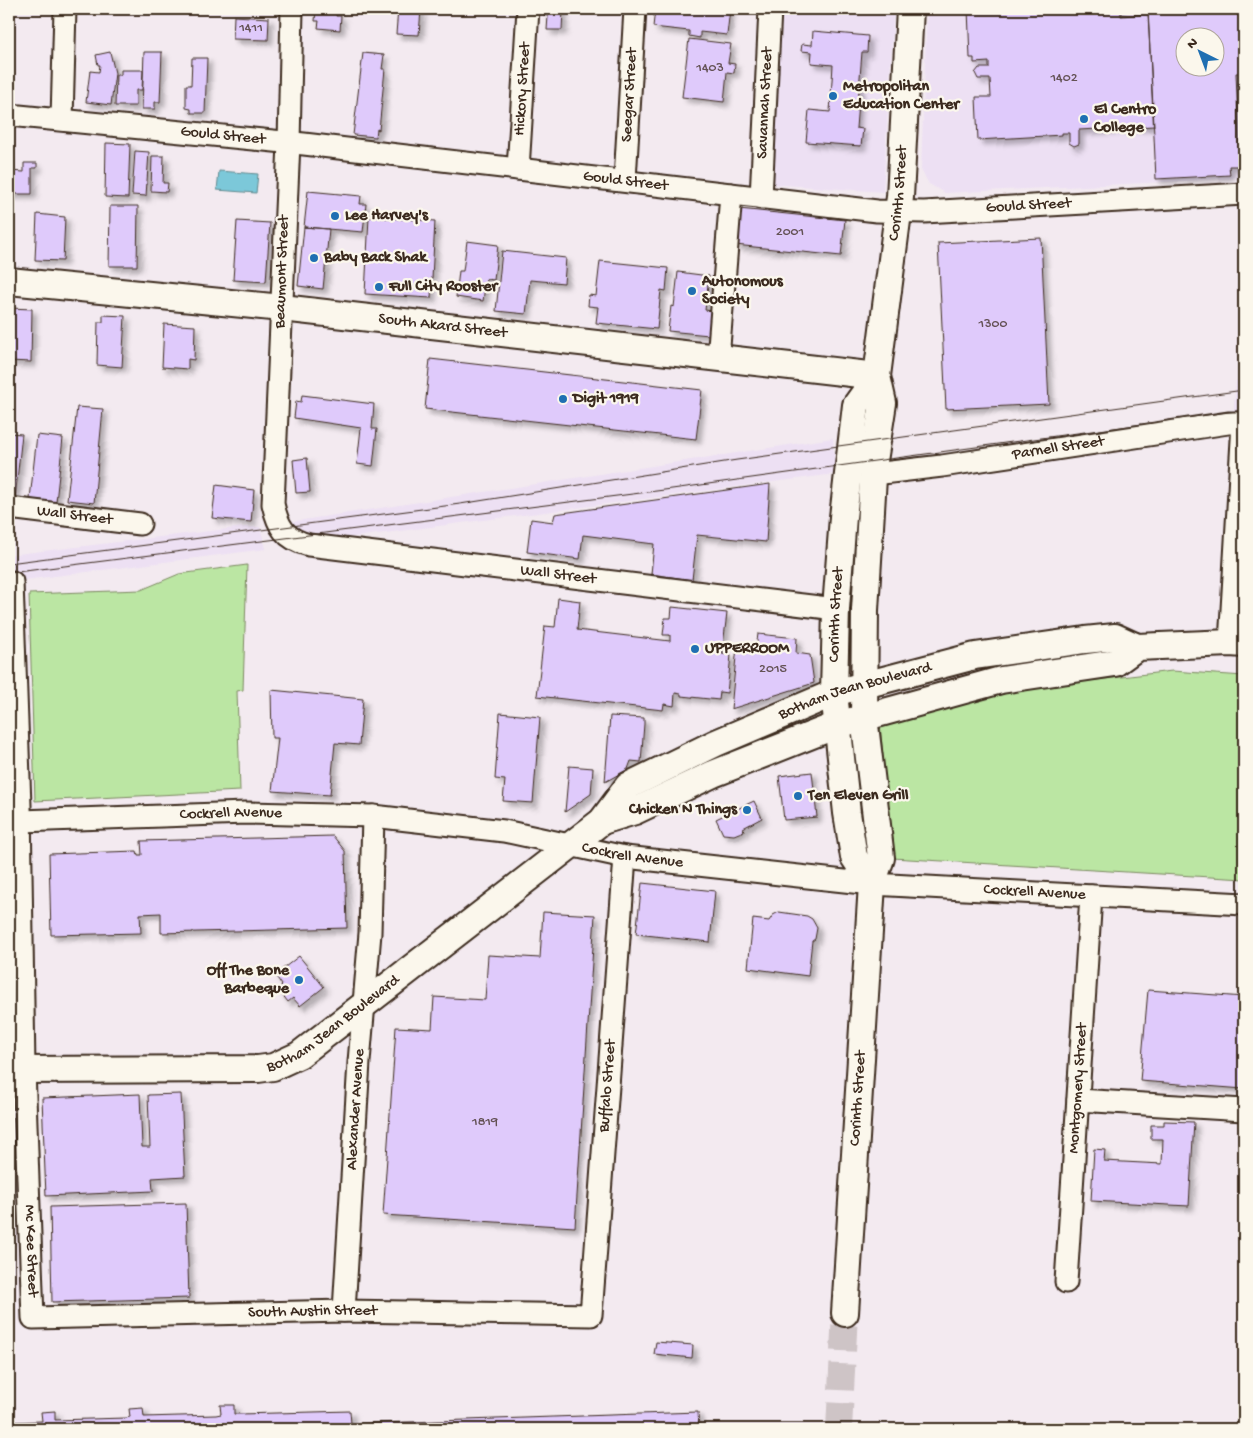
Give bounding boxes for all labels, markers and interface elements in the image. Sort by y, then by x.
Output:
house number: 1411 [238,20,263,37]
north arrow [1176,28,1226,78]
text: N [1184,35,1202,54]
street label: Hickory Street [511,40,535,136]
street label: Seegar Street [618,46,642,143]
street label: Savannah Street [753,46,778,159]
house number: 1403 [695,60,724,77]
house number: 1402 [1049,70,1078,87]
place label: Metropolitan Education Center [843,78,961,115]
marker: Metropolitan Education Center [827,90,839,102]
place label: El Centro College [1093,101,1157,138]
marker: El Centro College [1078,113,1090,125]
street label: Gould Street [180,122,268,150]
street label: Corinth Street [885,144,912,242]
street label: Gould Street [582,167,670,196]
street label: Gould Street [985,194,1073,218]
place label: Lee Harvey's [345,207,429,226]
marker: Lee Harvey's [329,210,341,222]
street label: Beaumont Street [271,214,295,330]
house number: 2001 [776,224,804,241]
place label: Baby Back Shak [323,249,428,268]
marker: Baby Back Shak [308,252,320,264]
place label: Autonomous Society [701,273,784,310]
place label: Full City Rooster [388,278,500,297]
marker: Full City Rooster [373,281,385,293]
marker: Autonomous Society [686,285,698,297]
street label: South Akard Street [377,310,509,343]
house number: 1300 [978,316,1007,333]
place label: Digit 1919 [571,390,639,409]
marker: Digit 1919 [557,393,569,405]
street label: Parnell Street [1010,432,1107,465]
street label: Wall Street [36,502,115,530]
street label: Wall Street [519,561,599,589]
street label: Corinth Street [825,565,849,663]
place label: UPPERROOM [705,640,790,659]
marker: UPPERROOM [689,643,701,655]
street label: Botham Jean Boulevard [775,658,935,725]
house number: 2015 [759,661,787,678]
place label: Ten Eleven Grill [806,787,909,806]
marker: Ten Eleven Grill [792,790,804,802]
place label: Chicken N Things [628,801,738,820]
street label: Cockrell Avenue [179,803,283,825]
marker: Chicken N Things [741,804,753,816]
street label: Cockrell Avenue [580,838,685,873]
street label: Cockrell Avenue [983,880,1087,905]
place label: Off The Bone Barbeque [207,961,290,999]
street label: Botham Jean Boulevard [265,970,405,1077]
marker: Off The Bone Barbeque [293,974,305,986]
street label: Montgomery Street [1065,1021,1092,1154]
street label: Buffalo Street [595,1038,621,1134]
street label: Alexander Avenue [343,1047,370,1171]
street label: Corinth Street [846,1049,871,1147]
house number: 1819 [471,1114,498,1131]
street label: Mc Kee Street [19,1204,42,1299]
street label: South Austin Street [248,1301,379,1323]

